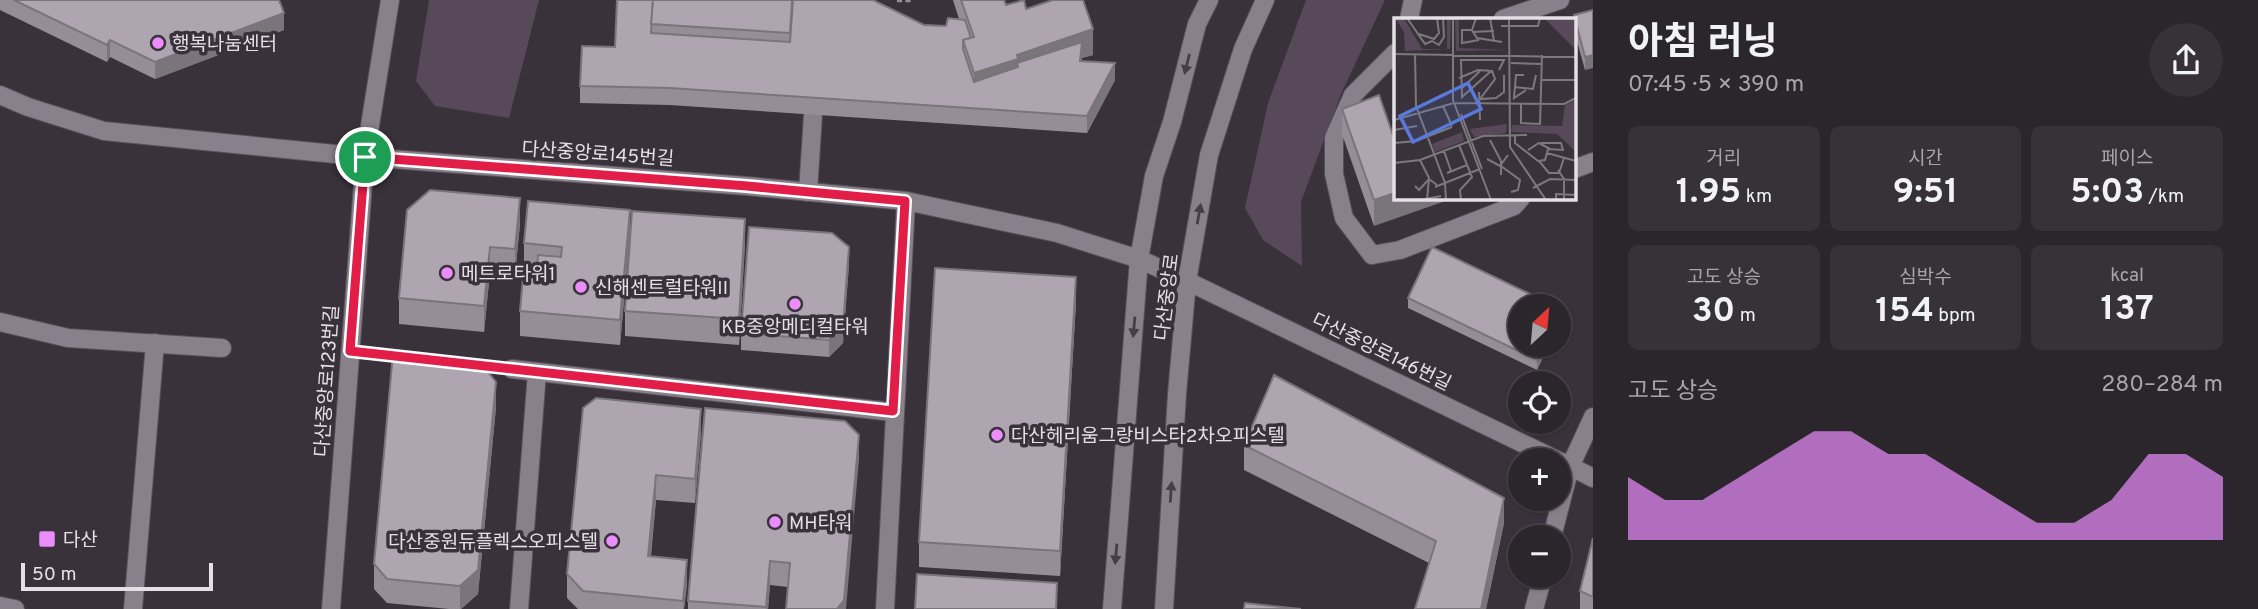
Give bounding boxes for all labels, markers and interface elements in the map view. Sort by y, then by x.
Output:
inset map [1394,18,1576,200]
text: 아침 러닝 [1628,20,1777,69]
button: share [2149,23,2223,97]
place label: 행복나눔센터 [172,33,277,57]
marker: 행복나눔센터 [150,35,166,51]
one-way arrow [1181,53,1192,75]
text: 07:45 · 5 × 390 m [1628,71,1804,100]
pin [335,127,395,187]
icon: arrive [346,138,384,176]
street label: 다산중앙로145번길 [521,138,675,172]
text: 거리 [1706,147,1741,171]
text: 시간 [1908,147,1943,171]
text: 페이스 [2101,147,2153,171]
text: 1.95 [1676,171,1741,215]
text: 9:51 [1893,171,1958,215]
text: 5:03 [2070,171,2144,215]
text: km [1741,185,1772,209]
text: /km [2144,185,2184,209]
one-way arrow [1194,203,1205,225]
street label: 다산중앙로 [1151,252,1185,342]
place label: 메트로타워1 [461,263,556,287]
text: kcal [2110,264,2144,288]
marker: 메트로타워1 [439,265,455,281]
text: 고도 상승 [1687,266,1761,290]
text: 심박수 [1899,266,1952,290]
place label: 신해센트럴타워II [595,277,728,301]
marker: 신해센트럴타워II [573,279,589,295]
text: 137 [2101,288,2154,332]
text: 30 [1692,290,1735,334]
text: 154 [1875,290,1934,334]
north arrow [1508,294,1572,357]
map controls [1508,294,1571,588]
marker: KB중앙메디컬타워 [787,296,803,312]
street label: 다산중앙로123번길 [311,304,345,458]
text: m [1735,304,1756,328]
text: bpm [1934,304,1976,328]
street label: 다산중앙로146번길 [1307,309,1455,397]
place label: KB중앙메디컬타워 [721,316,869,340]
one-way arrow [1128,317,1139,339]
button: locate [1508,371,1571,434]
text: 280–284 m [2101,371,2223,400]
text: 고도 상승 [1628,378,1718,407]
place label: 다산헤리움그랑비스타2차오피스텔 [1011,425,1285,449]
marker: 다산헤리움그랑비스타2차오피스텔 [989,427,1005,443]
button: + [1508,448,1571,511]
one-way arrow [1165,481,1176,503]
place label: MH타워 [789,512,852,536]
marker: MH타워 [767,514,783,530]
button: − [1508,525,1571,588]
marker: 다산 [37,529,57,549]
place label: 다산 [63,529,98,553]
place label: 다산중원듀플렉스오피스텔 [388,531,598,555]
marker: 다산중원듀플렉스오피스텔 [604,533,620,549]
one-way arrow [1110,543,1121,565]
scale bar [21,560,214,592]
text: 50 m [32,563,77,587]

